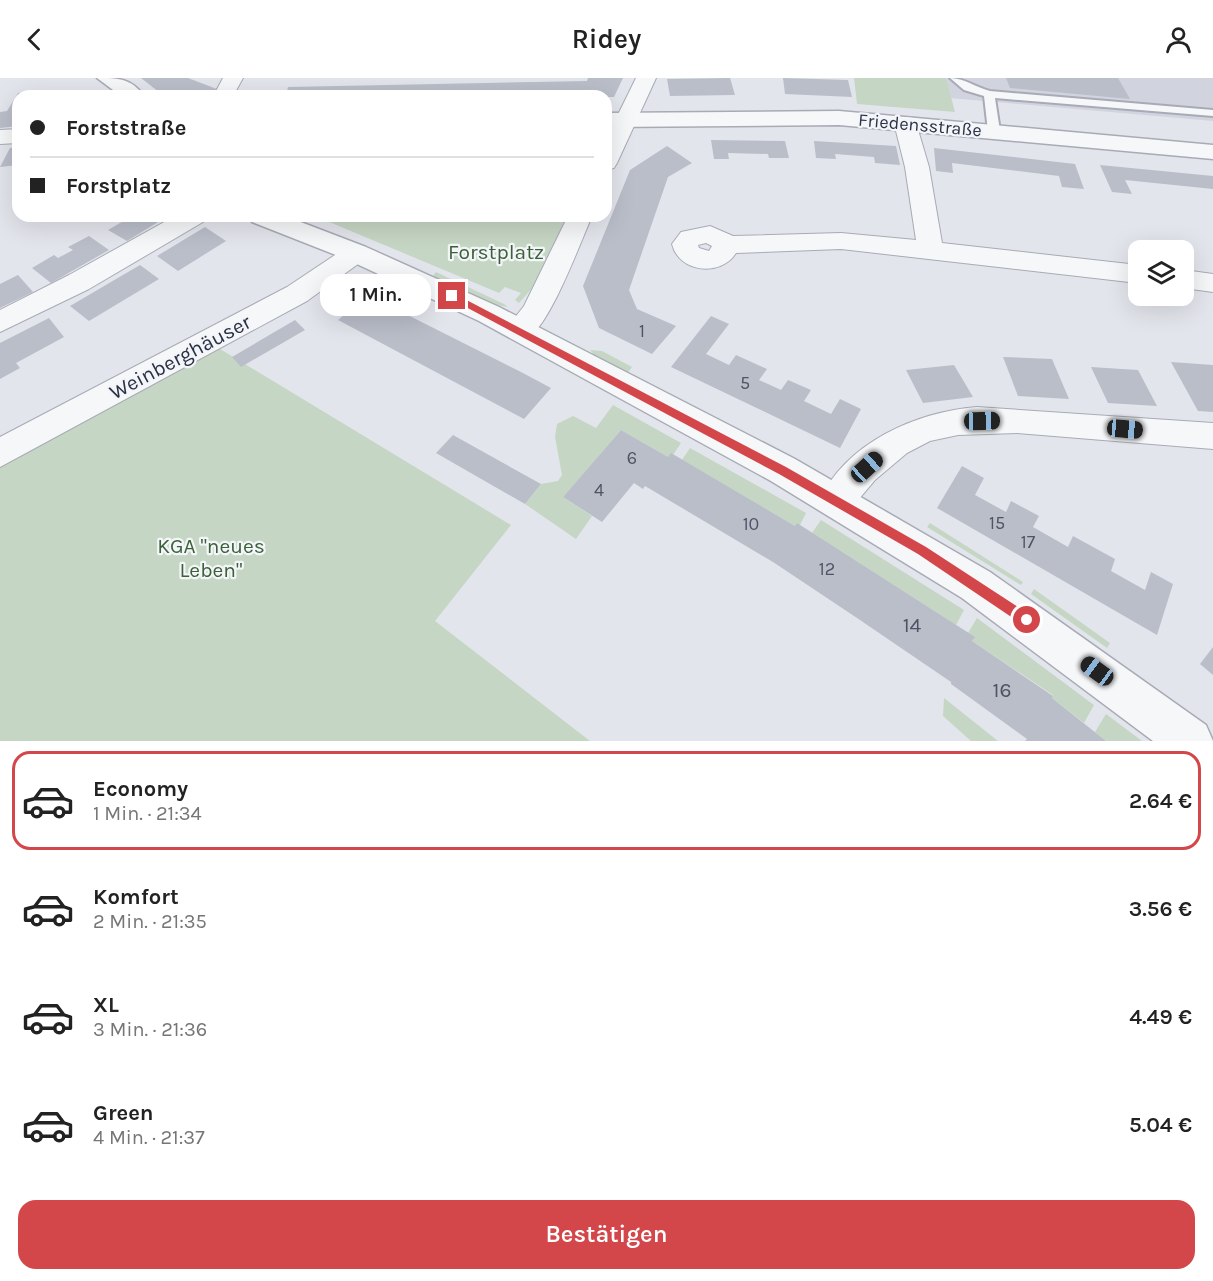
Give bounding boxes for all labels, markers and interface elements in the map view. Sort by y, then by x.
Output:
icon: back [18,23,51,56]
text: Ridey [572,23,641,55]
icon: person [1162,23,1195,56]
street label: Friedensstraße [857,109,983,141]
text: Forststraße [66,115,186,141]
text: Forstplatz [66,173,171,199]
park label: Forstplatz [448,240,544,264]
map controls [1128,240,1194,306]
button: layers [1128,240,1194,306]
callout: 1 Min. [320,275,431,317]
route end [438,282,465,309]
text: 1 Min. [349,283,402,306]
street label: Weinberghäuser [105,309,255,404]
house number: 1 [639,320,645,342]
house number: 5 [740,372,750,394]
car [964,412,1000,430]
car [1106,418,1144,440]
house number: 6 [627,447,637,469]
car [848,448,886,486]
house number: 4 [594,479,604,501]
house number: 15 [989,512,1005,534]
house number: 10 [743,513,759,535]
house number: 17 [1021,531,1036,553]
park label: KGA "neues Leben" [157,534,265,582]
house number: 12 [819,558,835,580]
route start [1013,606,1040,633]
house number: 14 [903,613,922,637]
car [1077,653,1117,689]
house number: 16 [993,678,1011,702]
icon: car [21,774,75,828]
text: Economy [93,776,188,802]
text: 2.64 € [1129,788,1192,814]
text: 1 Min. · 21:34 [93,802,202,825]
icon: car [21,882,75,936]
text: Komfort [93,884,179,910]
text: 3.56 € [1129,896,1192,922]
text: 2 Min. · 21:35 [93,910,207,933]
icon: car [21,990,75,1044]
text: XL [93,992,119,1018]
text: 4.49 € [1129,1004,1192,1030]
text: 3 Min. · 21:36 [93,1018,207,1041]
icon: car [21,1098,75,1152]
text: Green [93,1100,154,1126]
text: 5.04 € [1129,1112,1192,1138]
text: 4 Min. · 21:37 [93,1126,205,1149]
button: Bestätigen [18,1200,1195,1269]

